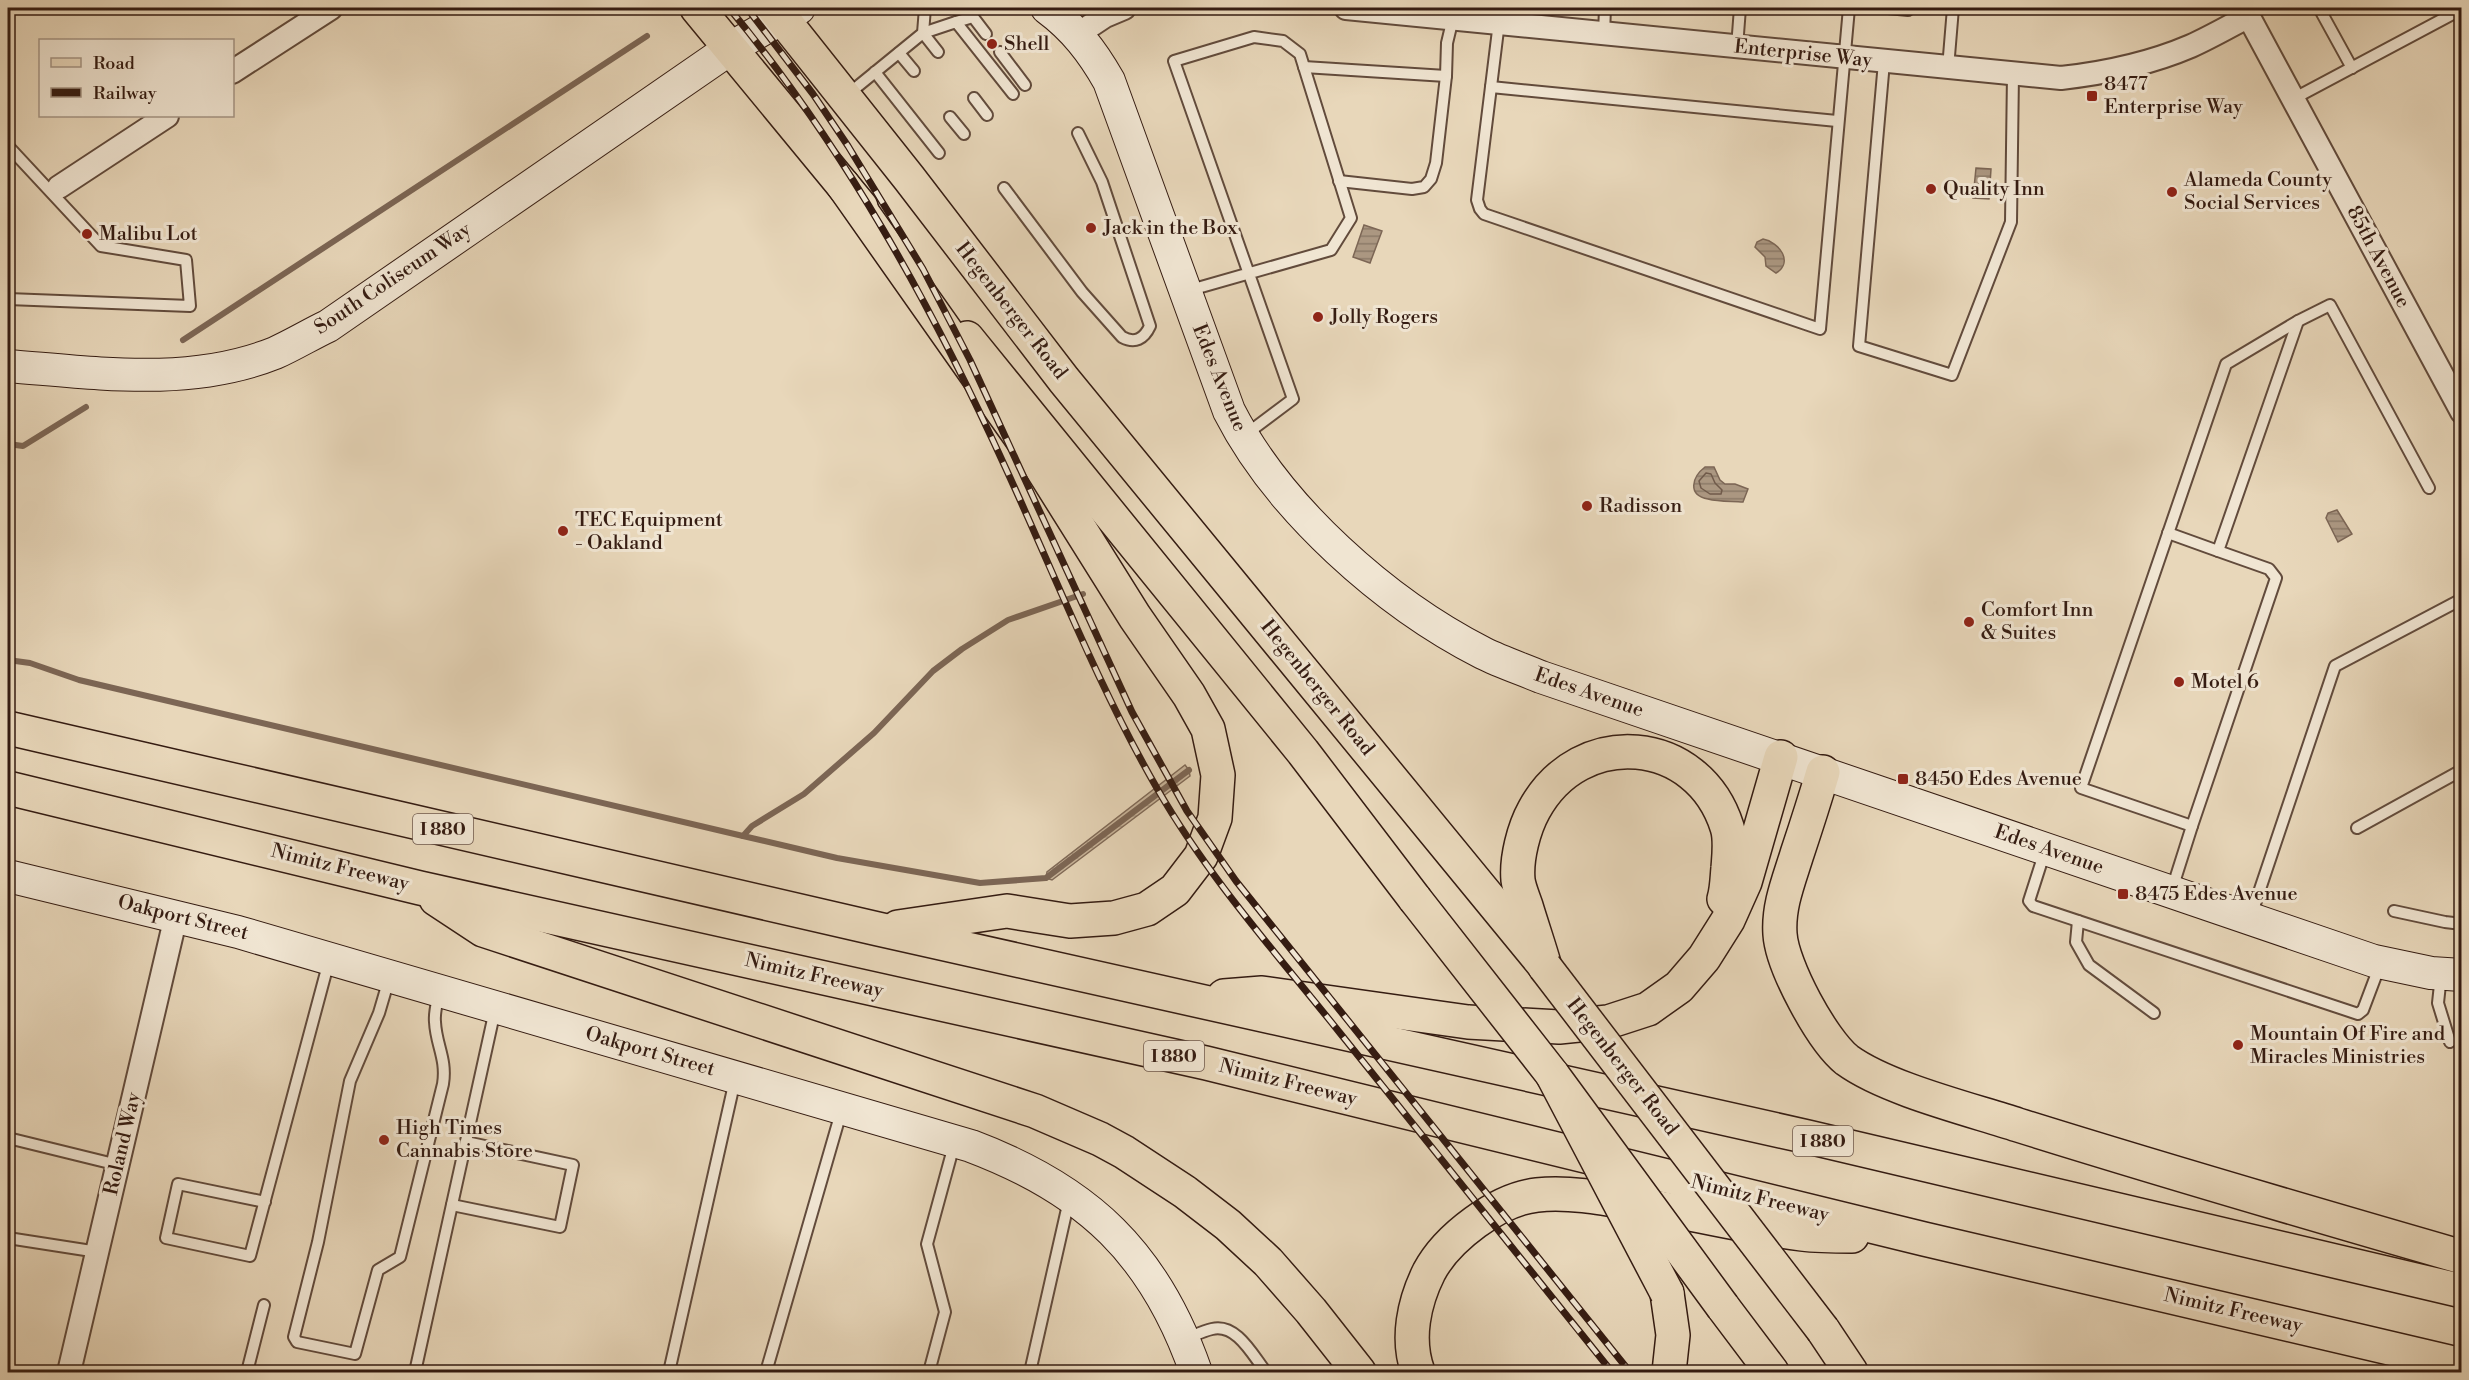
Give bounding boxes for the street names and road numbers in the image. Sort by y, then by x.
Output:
street label: Enterprise Way [1733,34,1874,74]
street label: 85th Avenue [2341,201,2415,313]
street label: South Coliseum Way [310,217,476,341]
street label: Hegenberger Road [950,237,1073,385]
street label: Edes Avenue [1186,320,1252,436]
street label: Hegenberger Road [1255,615,1380,761]
street label: Edes Avenue [1531,663,1647,723]
road number: I 880 [413,814,473,844]
street label: Edes Avenue [1991,820,2107,880]
street label: Nimitz Freeway [268,839,412,897]
street label: Oakport Street [115,890,251,946]
street label: Nimitz Freeway [742,948,886,1004]
street label: Hegenberger Road [1561,993,1684,1141]
street label: Oakport Street [582,1022,718,1082]
road number: I 880 [1144,1041,1204,1071]
street label: Nimitz Freeway [1216,1054,1360,1112]
street label: Roland Way [99,1090,147,1198]
road number: I 880 [1793,1126,1853,1156]
street label: Nimitz Freeway [1688,1170,1832,1228]
street label: Nimitz Freeway [2161,1283,2305,1339]

